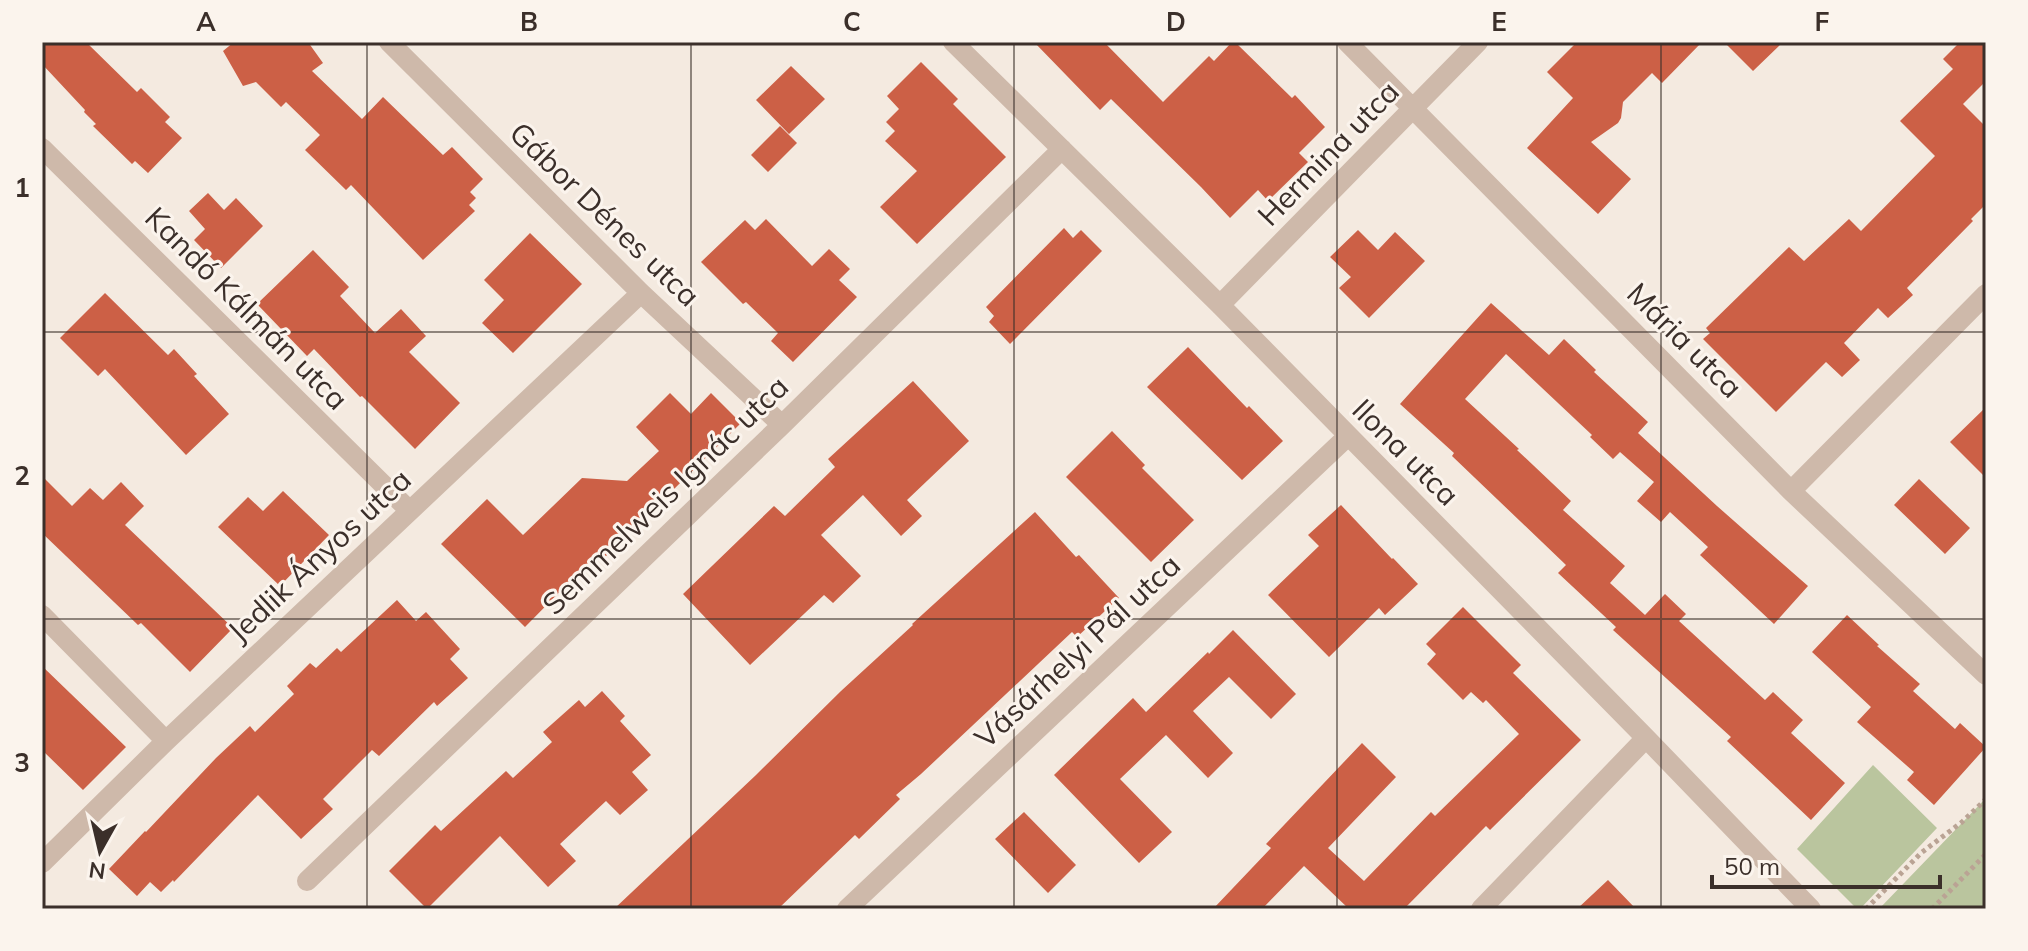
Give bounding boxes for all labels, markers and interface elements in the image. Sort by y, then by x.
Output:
text: A [196,5,216,38]
text: B [520,5,538,38]
text: C [843,5,861,38]
text: D [1166,5,1186,38]
text: E [1491,5,1507,38]
text: F [1815,5,1830,38]
street label: Hermina utca [1249,72,1407,234]
street label: Gábor Dénes utca [502,114,708,314]
text: 1 [14,171,30,204]
street label: Kandó Kálmán utca [137,198,357,418]
street label: Mária utca [1619,274,1751,406]
street label: Semmelweis Ignác utca [534,368,796,622]
street label: Ilona utca [1345,391,1467,513]
text: 2 [14,459,30,492]
street label: Jedlik Ányos utca [219,460,419,650]
street label: Vásárhelyi Pál utca [966,546,1188,756]
text: 3 [14,746,30,779]
north arrow [60,811,140,891]
scale bar [1712,839,1940,889]
text: 50 m [1724,851,1780,881]
text: N [87,856,107,886]

